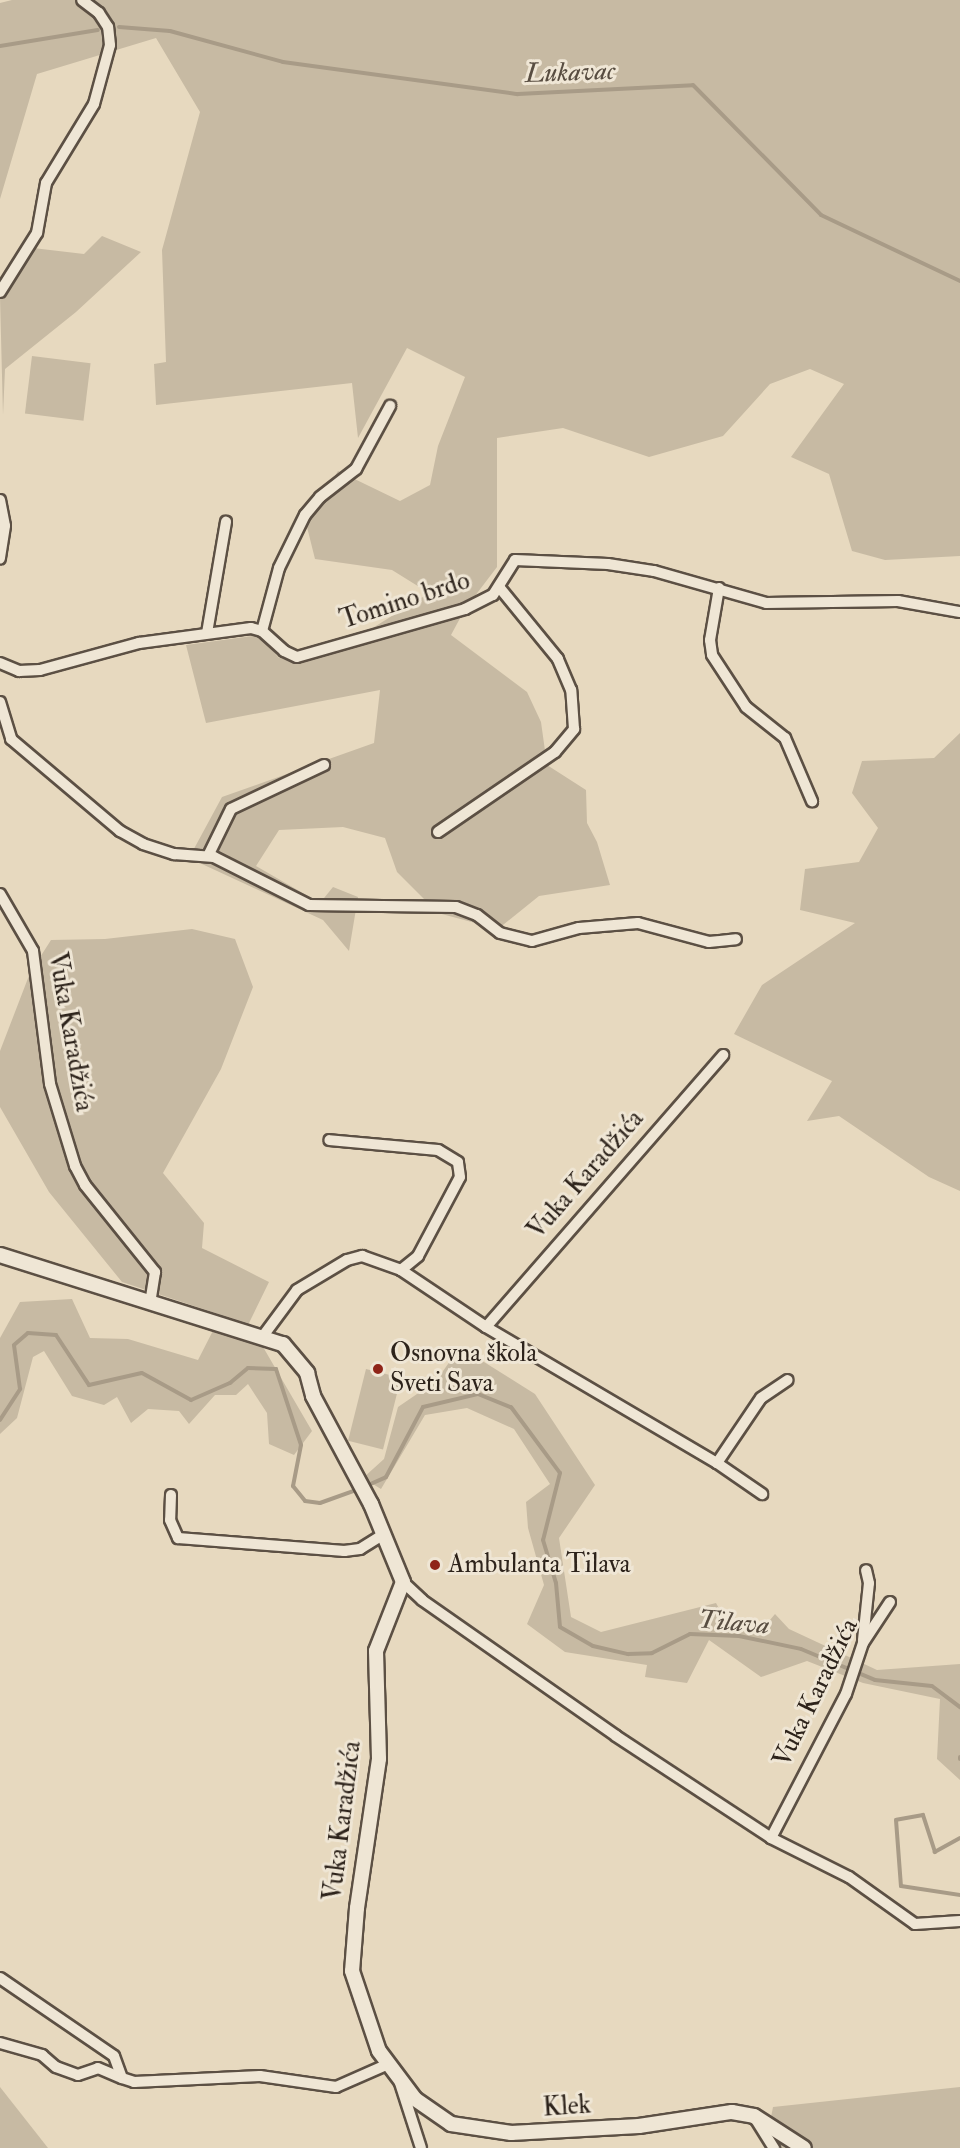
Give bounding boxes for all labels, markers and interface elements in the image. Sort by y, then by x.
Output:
water label: Lukavac [524,54,616,90]
street label: Tomino brdo [336,565,474,637]
street label: Vuka Karadžića [41,950,99,1114]
street label: Vuka Karadžića [521,1104,651,1246]
place label: Osnovna škola Sveti Sava [390,1338,537,1400]
marker: Osnovna škola Sveti Sava [371,1362,385,1376]
place label: Ambulanta Tilava [448,1549,631,1581]
marker: Ambulanta Tilava [426,1556,444,1574]
water label: Tilava [697,1603,771,1641]
street label: Vuka Karadžića [767,1614,865,1772]
street label: Vuka Karadžića [318,1739,368,1903]
street label: Klek [542,2090,592,2124]

